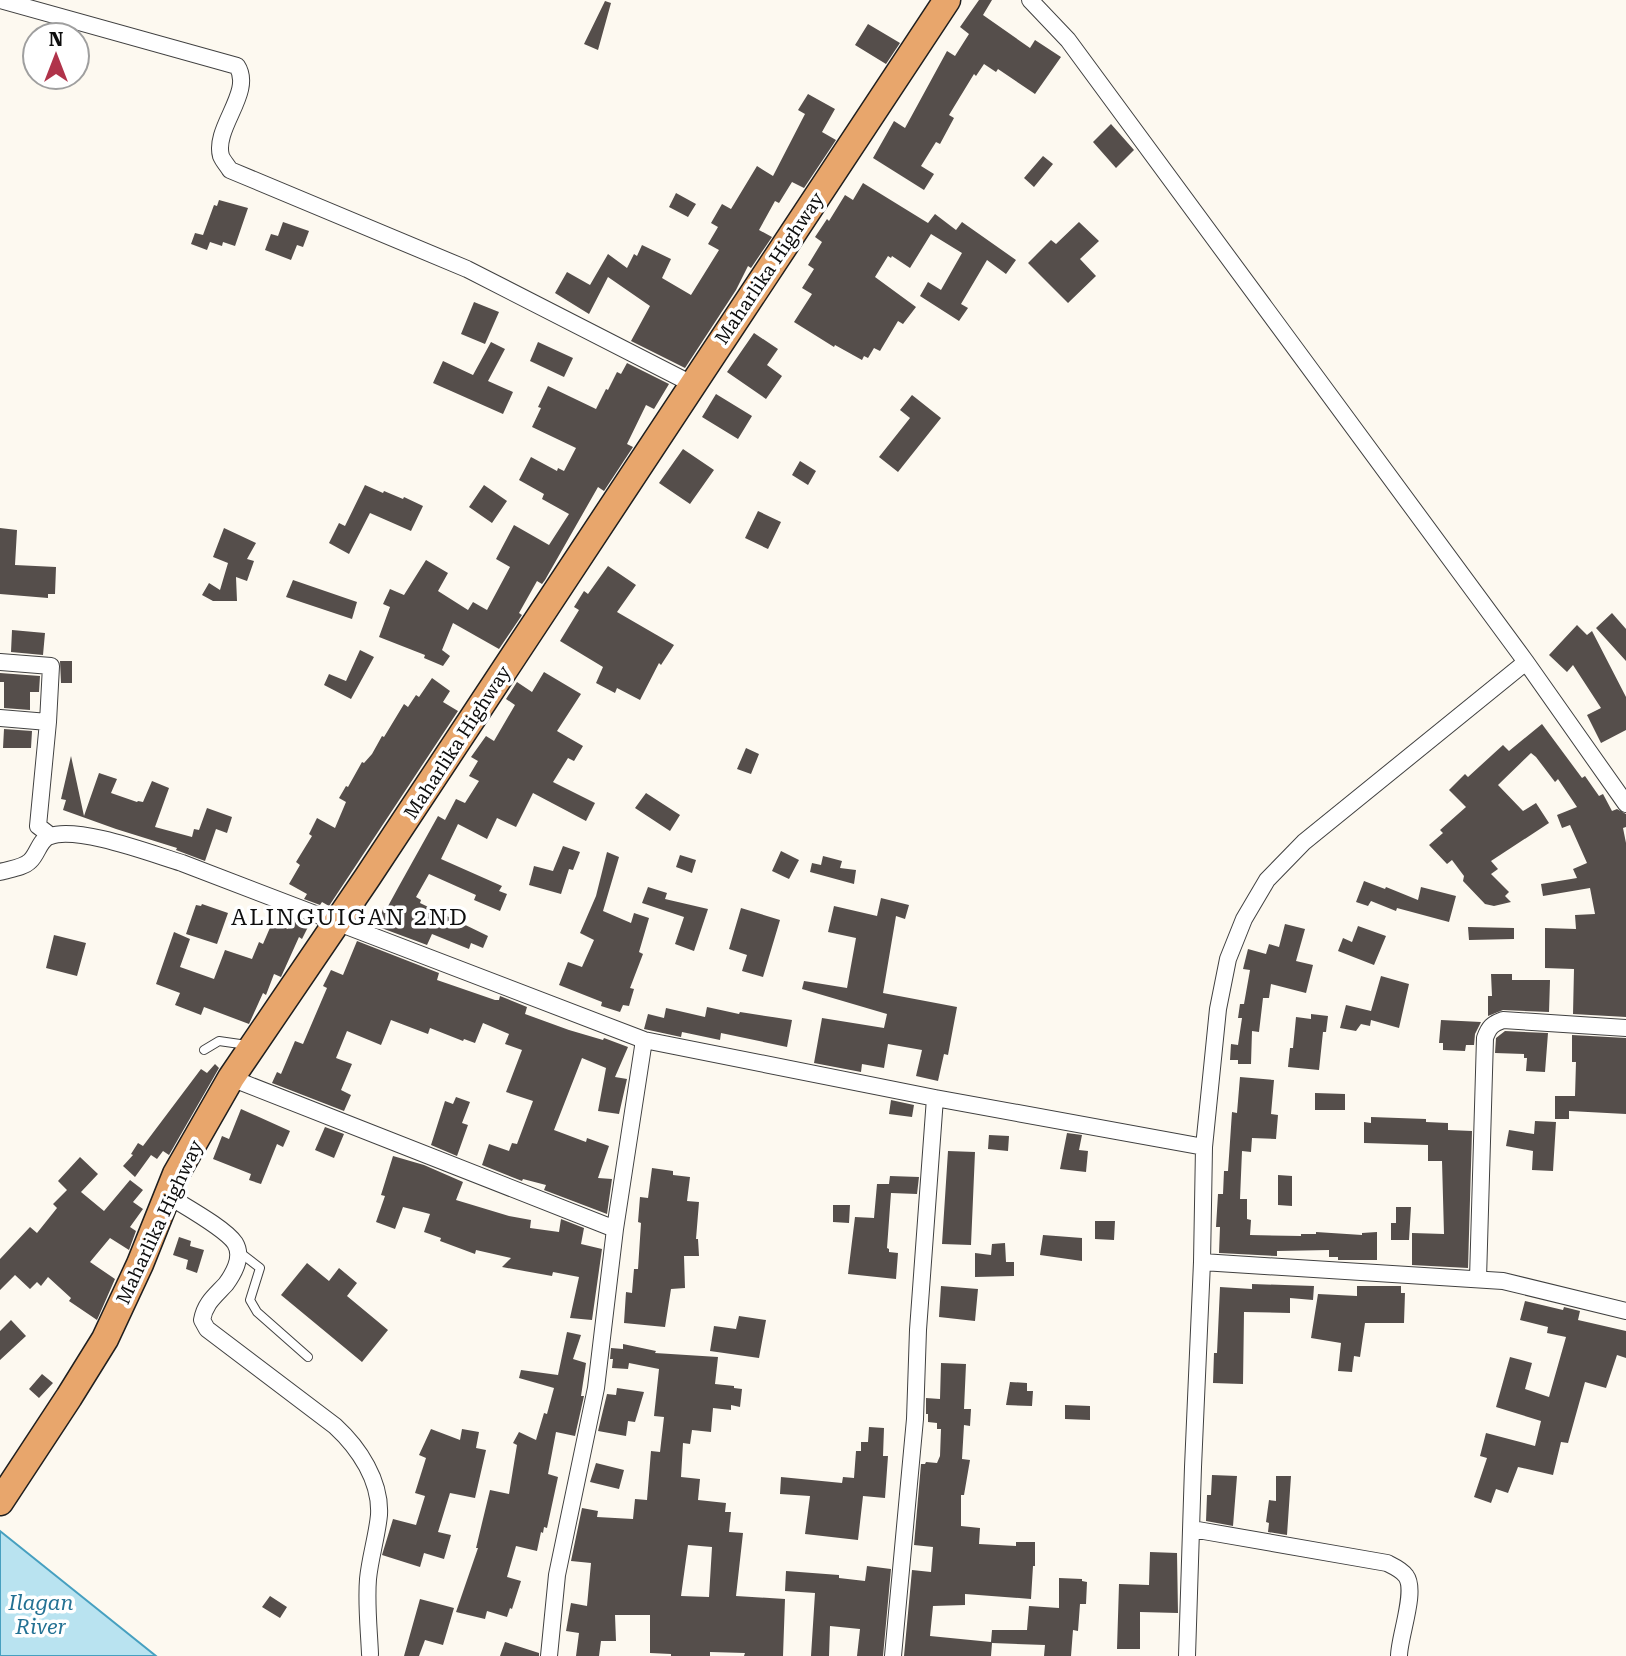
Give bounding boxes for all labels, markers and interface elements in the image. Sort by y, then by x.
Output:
north arrow [21,21,91,91]
text: N [49,28,64,51]
street label: Maharlika Highway [710,187,829,349]
street label: Maharlika Highway [399,661,516,823]
district label: ALINGUIGAN 2ND [231,904,469,931]
street label: Maharlika Highway [111,1136,208,1308]
water label: Ilagan River [7,1591,74,1639]

